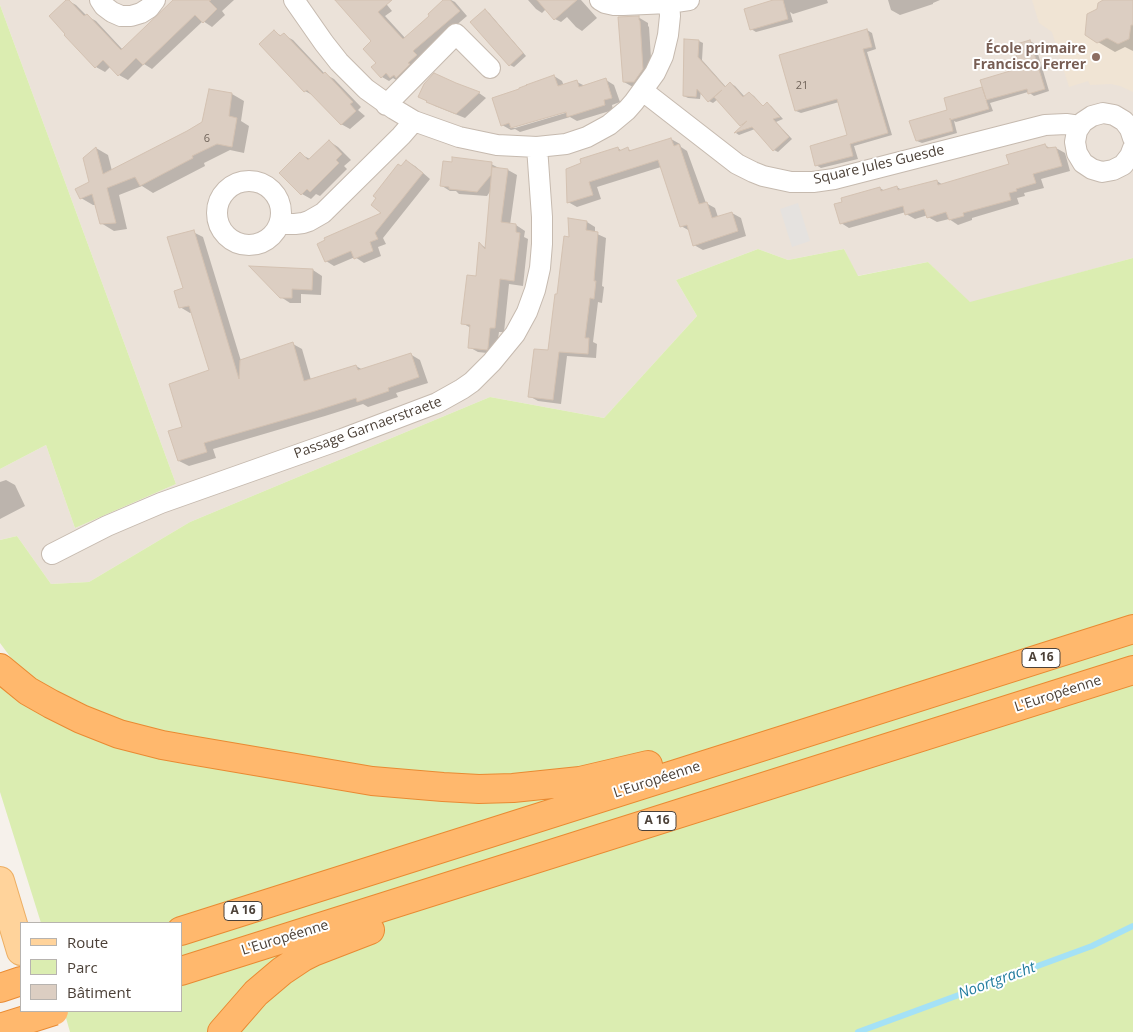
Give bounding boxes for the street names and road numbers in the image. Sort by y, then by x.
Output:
street label: Square Jules Guesde [812,142,946,188]
street label: Passage Garnaerstraete [292,393,444,463]
road number: A 16 [1022,648,1060,668]
street label: L'Européenne [1013,672,1103,716]
street label: L'Européenne [612,758,702,802]
road number: A 16 [638,811,676,830]
road number: A 16 [224,901,262,920]
street label: L'Européenne [239,917,331,959]

